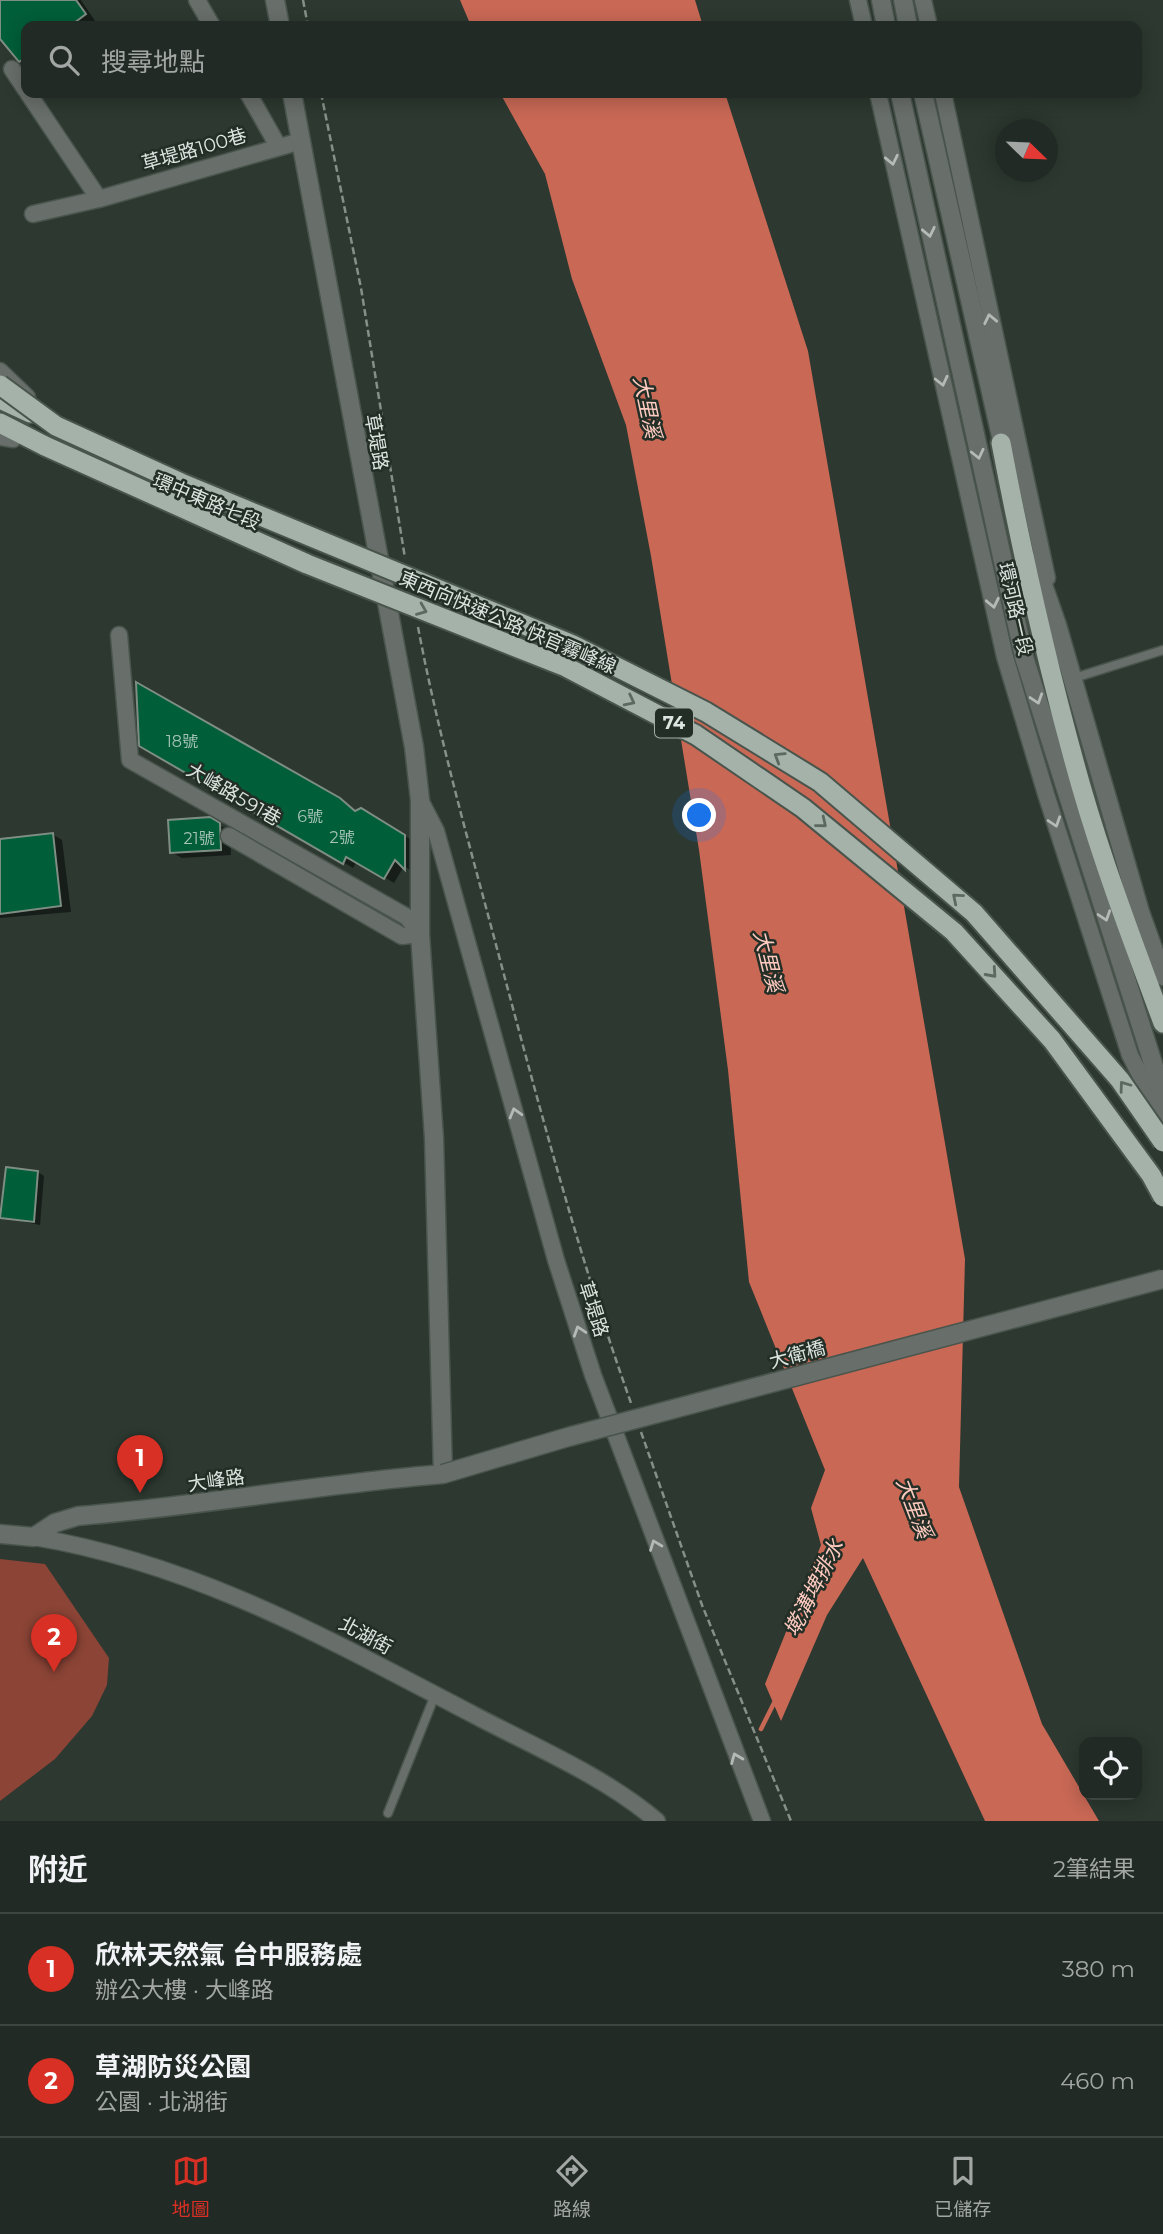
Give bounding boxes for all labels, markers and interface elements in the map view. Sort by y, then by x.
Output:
search box [21,21,1142,98]
icon: search [45,41,83,79]
text: 搜尋地點 [101,46,205,78]
north arrow [995,119,1058,182]
street label: 草堤路100巷 [139,124,249,175]
one-way arrow [883,154,898,166]
one-way arrow [921,226,936,238]
one-way arrow [984,313,999,325]
water label: 大里溪 [629,373,667,443]
one-way arrow [934,375,948,387]
street label: 草堤路 [360,412,393,472]
one-way arrow [970,448,984,460]
street label: 環中東路七段 [150,469,264,534]
street label: 環河路一段 [994,560,1037,658]
street label: 東西向快速公路 快官霧峰線 [396,566,620,679]
one-way arrow [985,597,1000,609]
one-way arrow [415,601,427,615]
one-way arrow [623,692,635,706]
one-way arrow [1029,692,1043,704]
road number: 74 [655,708,693,738]
house number: 18號 [166,732,198,751]
one-way arrow [774,752,787,765]
street label: 大峰路591巷 [182,758,285,831]
your location [682,798,716,832]
house number: 6號 [297,807,323,826]
one-way arrow [814,814,826,827]
one-way arrow [1046,816,1061,828]
house number: 2號 [329,828,355,847]
house number: 21號 [184,829,214,848]
one-way arrow [952,894,965,906]
one-way arrow [1097,909,1111,921]
water label: 大里溪 [749,927,789,997]
one-way arrow [983,965,996,978]
one-way arrow [1120,1081,1132,1094]
one-way arrow [508,1107,523,1119]
street label: 草堤路 [574,1278,613,1340]
one-way arrow [572,1325,587,1337]
street label: 大衛橋 [767,1336,828,1373]
pin: 1 [117,1435,163,1493]
street label: 大峰路 [186,1465,246,1496]
water label: 大里溪 [892,1474,939,1545]
water label: 墘溝埤排水 [779,1534,849,1640]
one-way arrow [649,1540,663,1552]
street label: 北湖街 [335,1612,396,1659]
pin: 2 [31,1614,77,1672]
map controls [1079,1737,1142,1800]
button: locate [1079,1737,1142,1800]
one-way arrow [730,1753,744,1765]
text: 附近 [28,1851,88,1888]
text: 2筆結果 [1053,1855,1135,1883]
text: 欣林天然氣 台中服務處 [95,1939,362,1971]
text: 1 [46,1955,56,1983]
text: 380 m [1062,1955,1135,1983]
text: 辦公大樓 · 大峰路 [95,1976,274,2004]
text: 草湖防災公園 [95,2051,251,2083]
text: 2 [44,2067,58,2095]
text: 460 m [1060,2067,1135,2095]
text: 公園 · 北湖街 [95,2088,228,2116]
tab: 地圖 [172,2152,210,2221]
tab: 路線 [553,2152,591,2221]
tab: 已儲存 [934,2152,991,2221]

